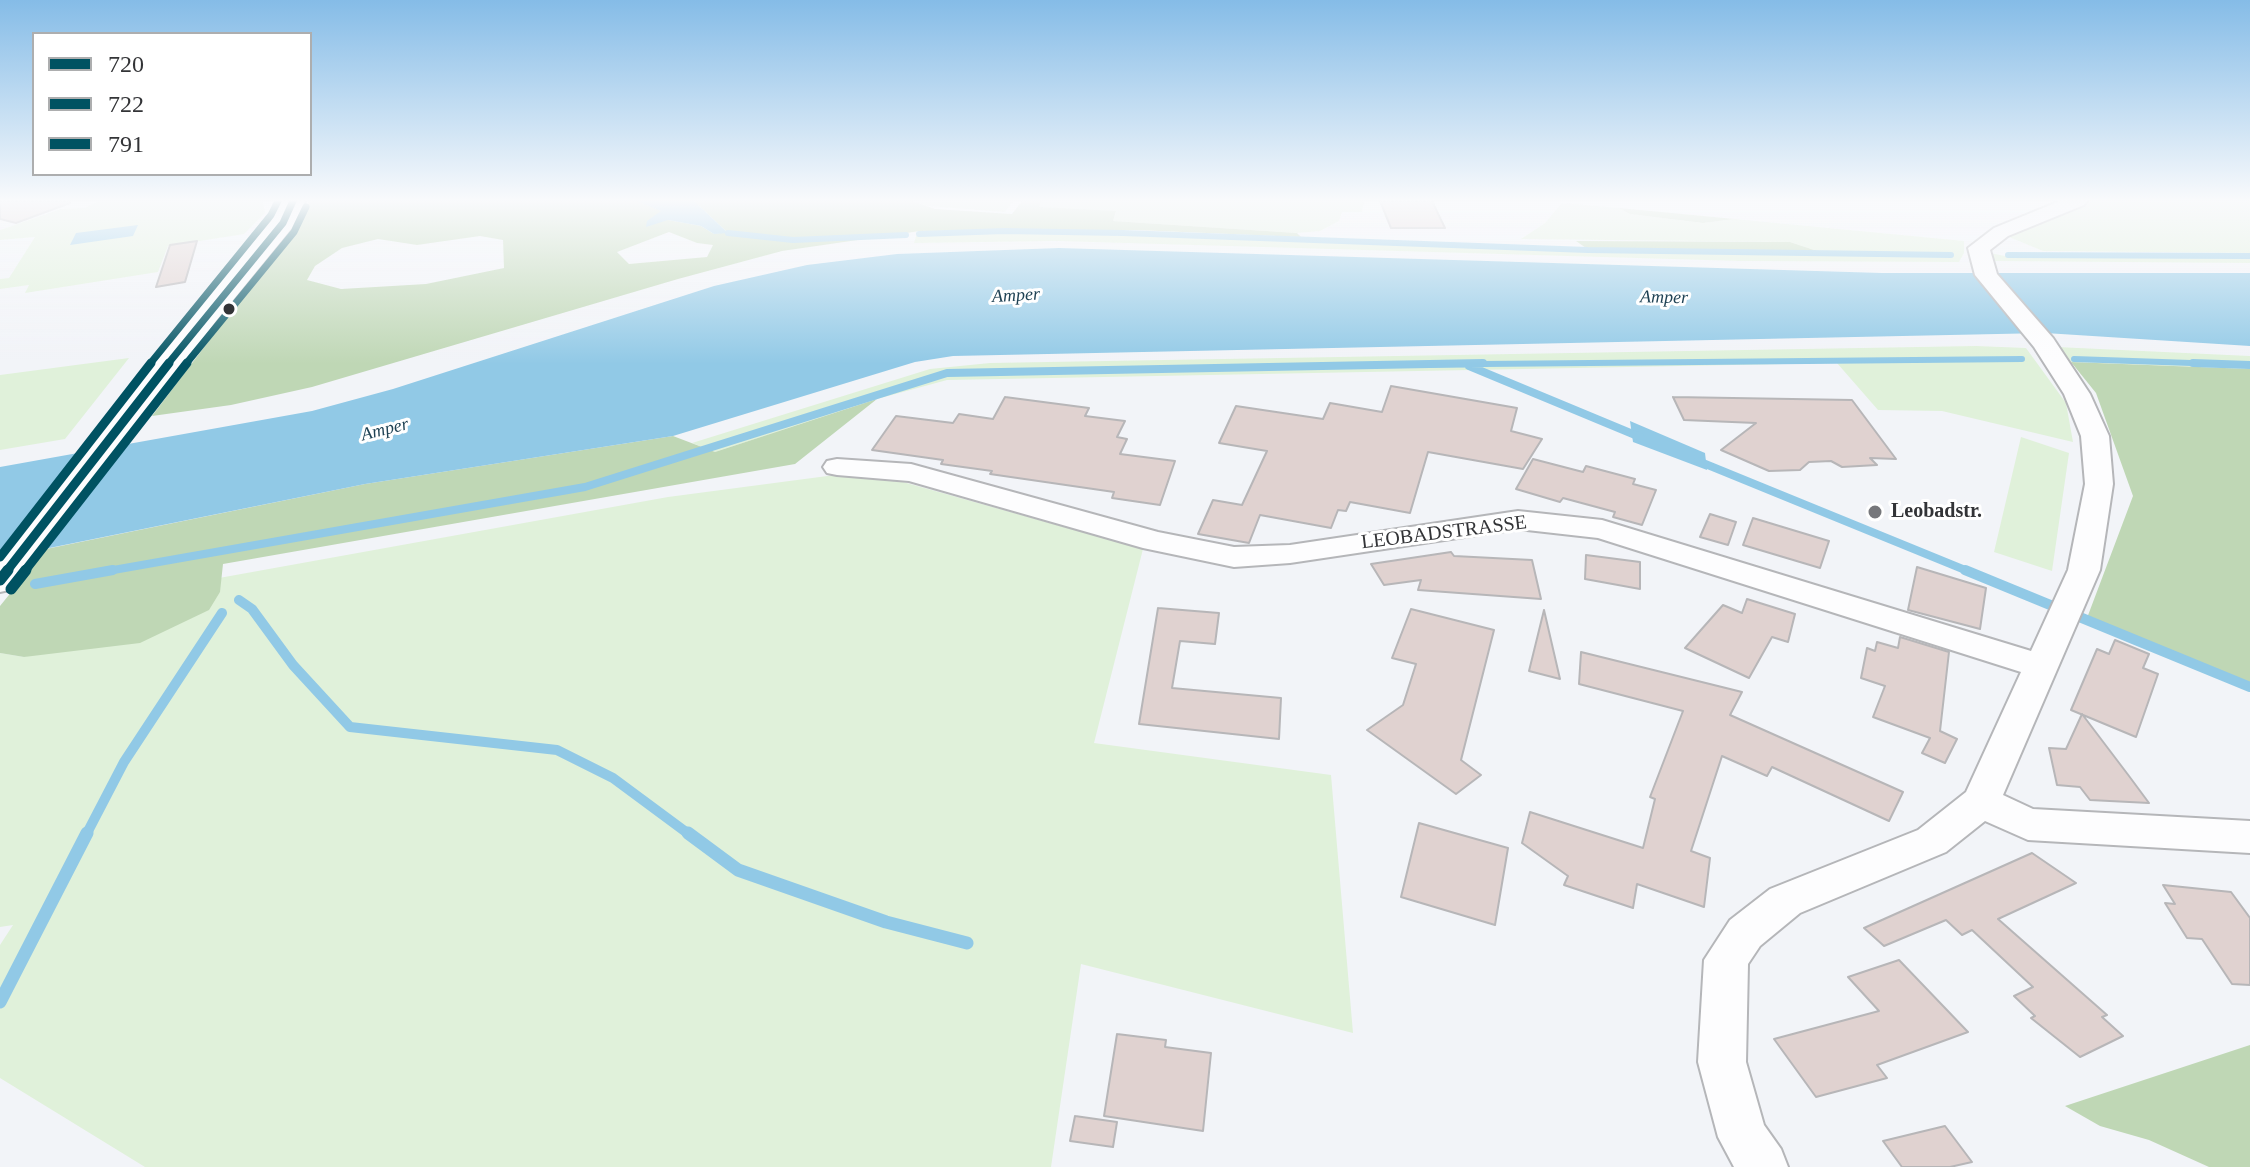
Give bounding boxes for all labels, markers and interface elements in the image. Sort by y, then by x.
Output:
legend [32,32,312,176]
text: 720 [108,51,144,77]
text: 722 [108,91,144,117]
text: 791 [108,131,144,157]
water label: Amper [991,284,1041,308]
water label: Amper [1640,287,1688,309]
unlabelled marker [221,301,237,317]
water label: Amper [359,414,411,446]
place label: Leobadstr. [1891,500,1982,524]
marker: Leobadstr. [1866,503,1884,521]
street label: LEOBADSTRASSE [1360,511,1528,555]

